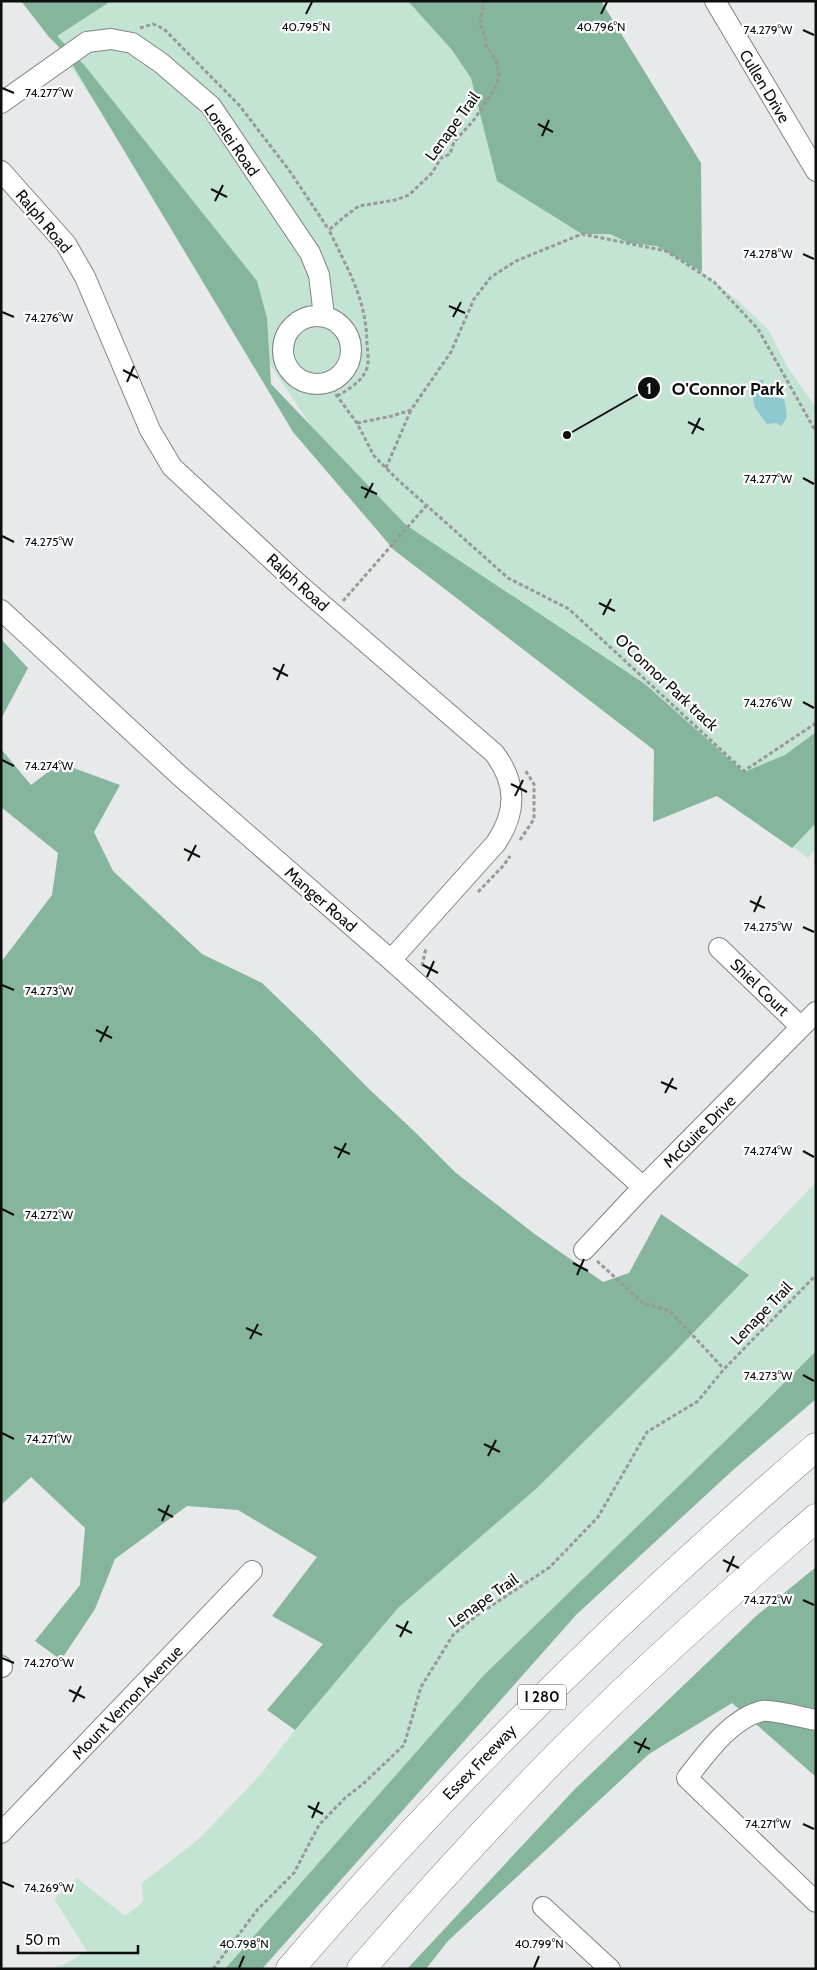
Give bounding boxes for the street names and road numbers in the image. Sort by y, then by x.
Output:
street label: Cullen Drive [735,46,794,126]
street label: Lenape Trail [421,88,484,164]
street label: Lorelei Road [200,101,263,180]
street label: Ralph Road [12,186,76,257]
street label: Ralph Road [263,550,333,615]
street label: O'Connor Park track [611,630,723,735]
street label: Manger Road [281,863,361,936]
street label: Shiel Court [726,955,793,1020]
street label: McGuire Drive [659,1091,740,1172]
street label: Lenape Trail [727,1278,796,1349]
street label: Lenape Trail [445,1569,522,1631]
street label: Mount Vernon Avenue [68,1641,187,1763]
road number: I 280 [518,1684,566,1710]
street label: Essex Freeway [439,1721,520,1804]

